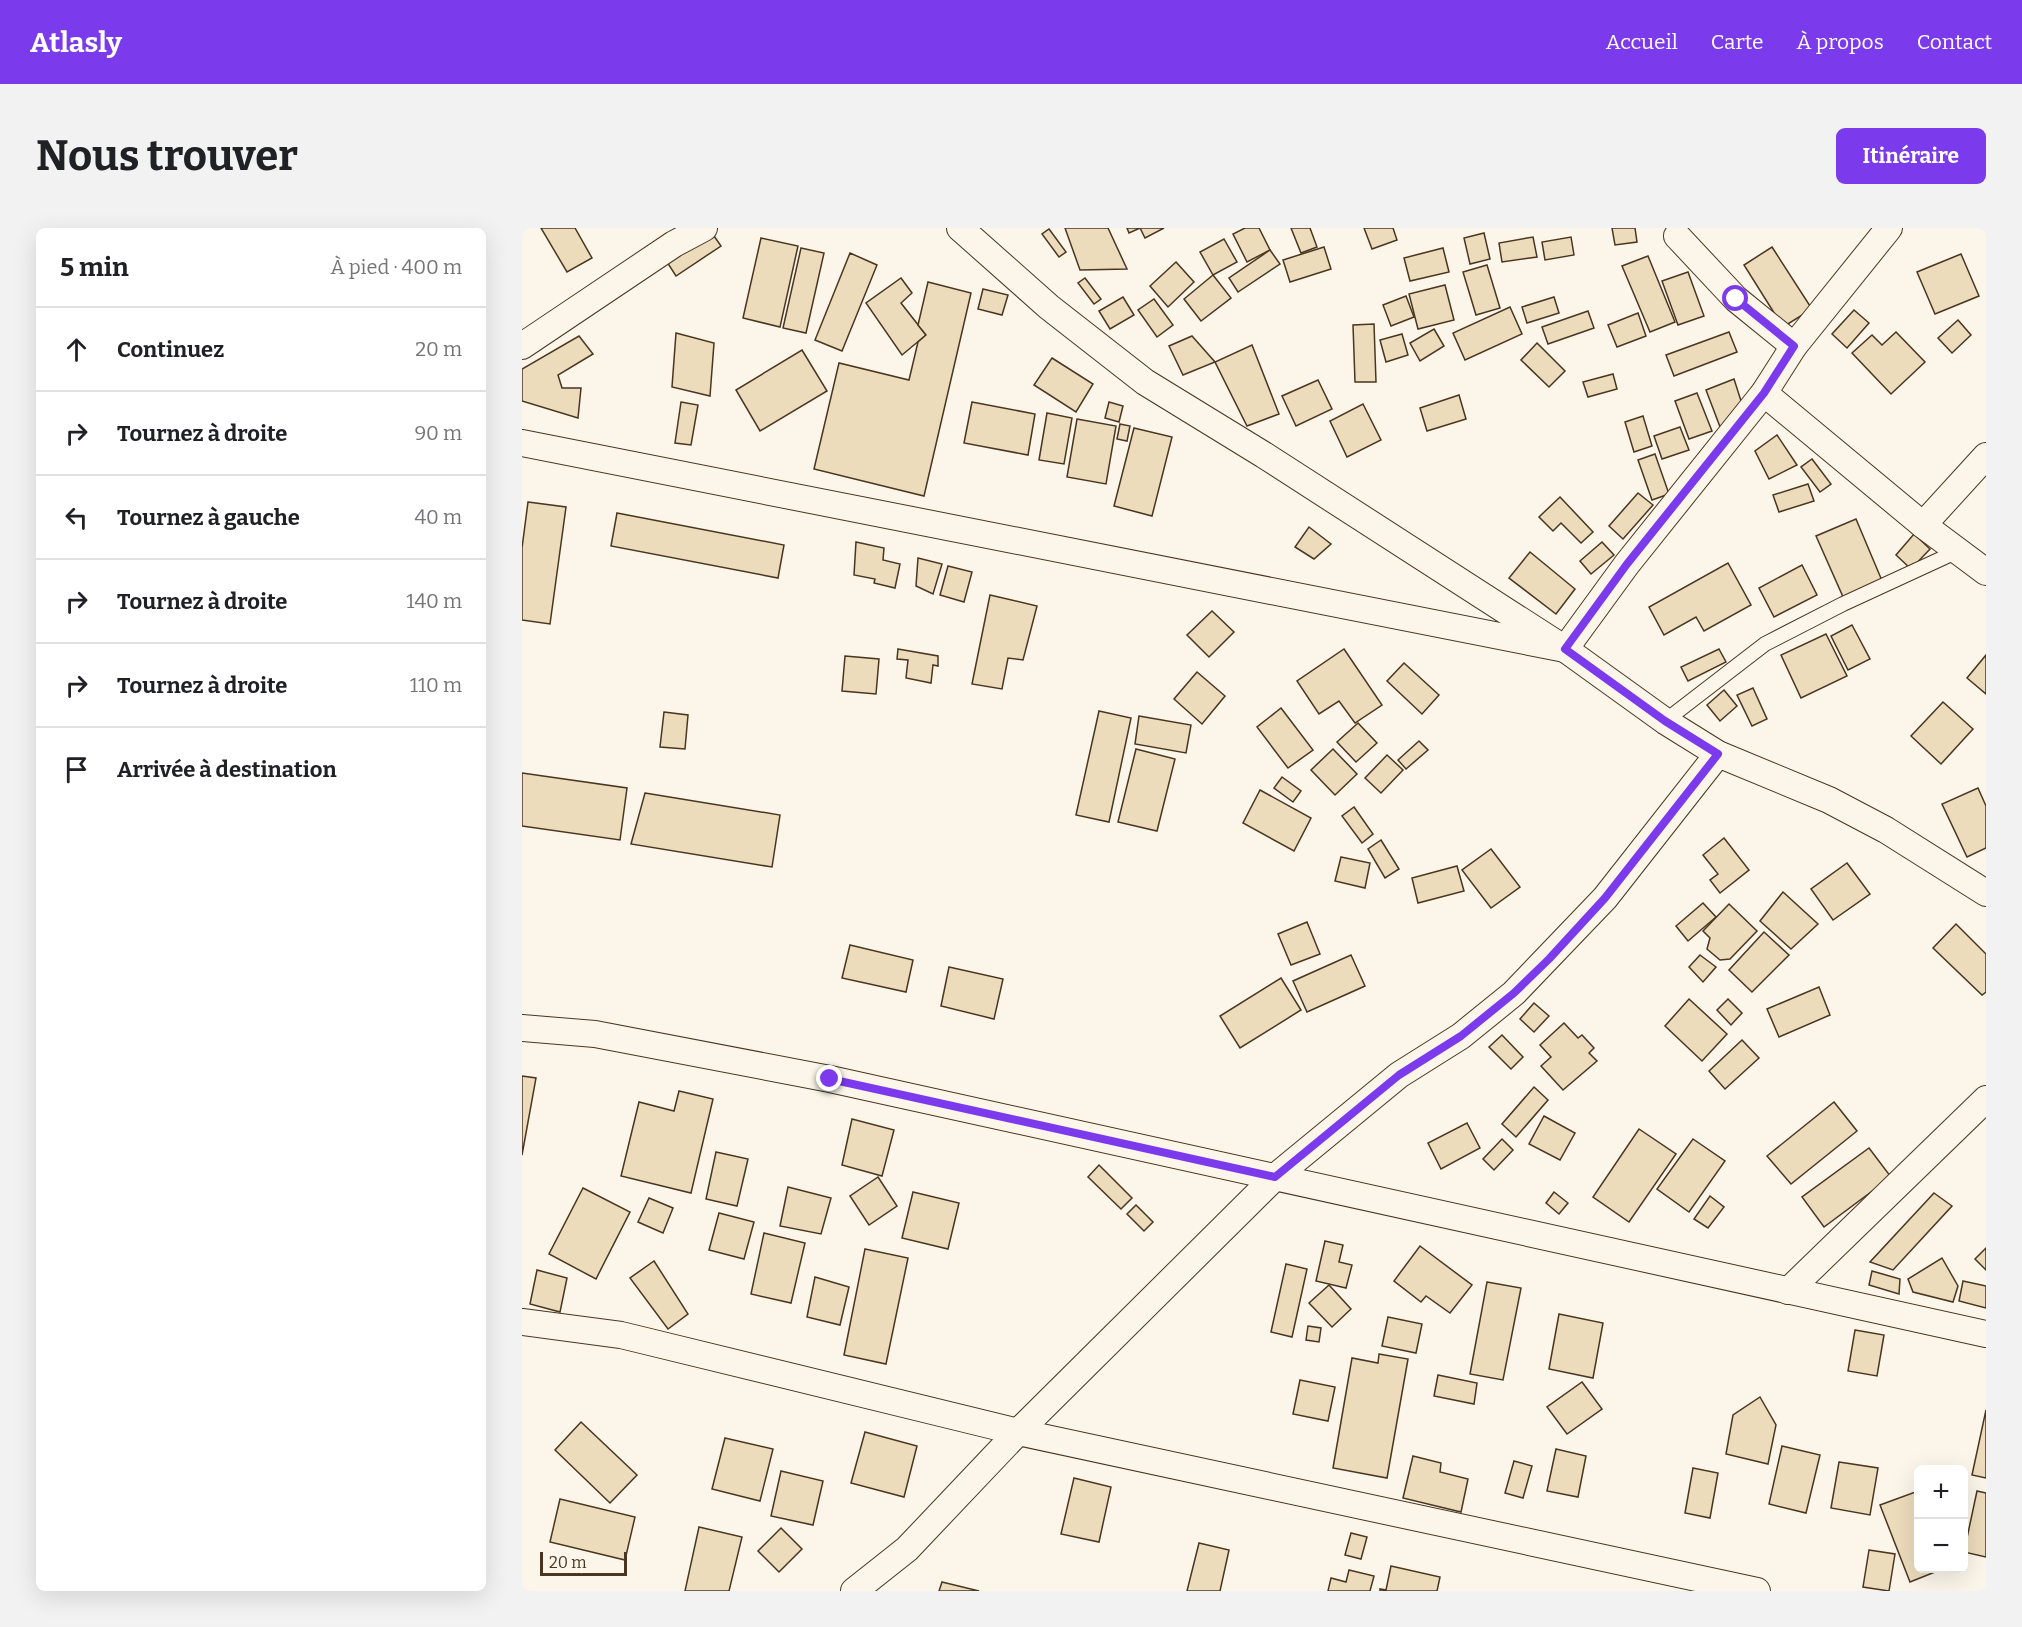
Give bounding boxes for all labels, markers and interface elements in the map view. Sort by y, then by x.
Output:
text: Atlasly [30,26,122,59]
text: Accueil [1606,29,1678,55]
text: Carte [1711,29,1764,55]
text: À propos [1797,29,1884,55]
text: Contact [1917,29,1992,55]
button: Itinéraire [1836,128,1986,184]
text: Nous trouver [36,131,298,181]
text: 5 min [60,252,129,283]
text: À pied · 400 m [331,255,462,279]
route start [1722,285,1748,311]
icon: ahead [60,333,93,366]
text: Continuez [117,336,224,363]
text: 20 m [415,337,462,361]
icon: right [60,417,93,450]
text: Tournez à droite [117,420,287,447]
text: 90 m [414,421,462,445]
icon: left [60,501,93,534]
text: Tournez à gauche [117,504,300,531]
text: 40 m [414,505,462,529]
icon: right [60,585,93,618]
text: Tournez à droite [117,588,287,615]
text: 140 m [406,589,462,613]
icon: right [60,669,93,702]
text: Tournez à droite [117,672,287,699]
text: 110 m [410,673,462,697]
icon: arrive [60,753,93,786]
text: Arrivée à destination [117,756,337,783]
route end [816,1065,842,1091]
map controls [1914,1465,1968,1573]
button: + [1914,1465,1968,1519]
button: − [1914,1519,1968,1573]
scale bar [540,1549,627,1576]
text: 20 m [549,1553,586,1572]

